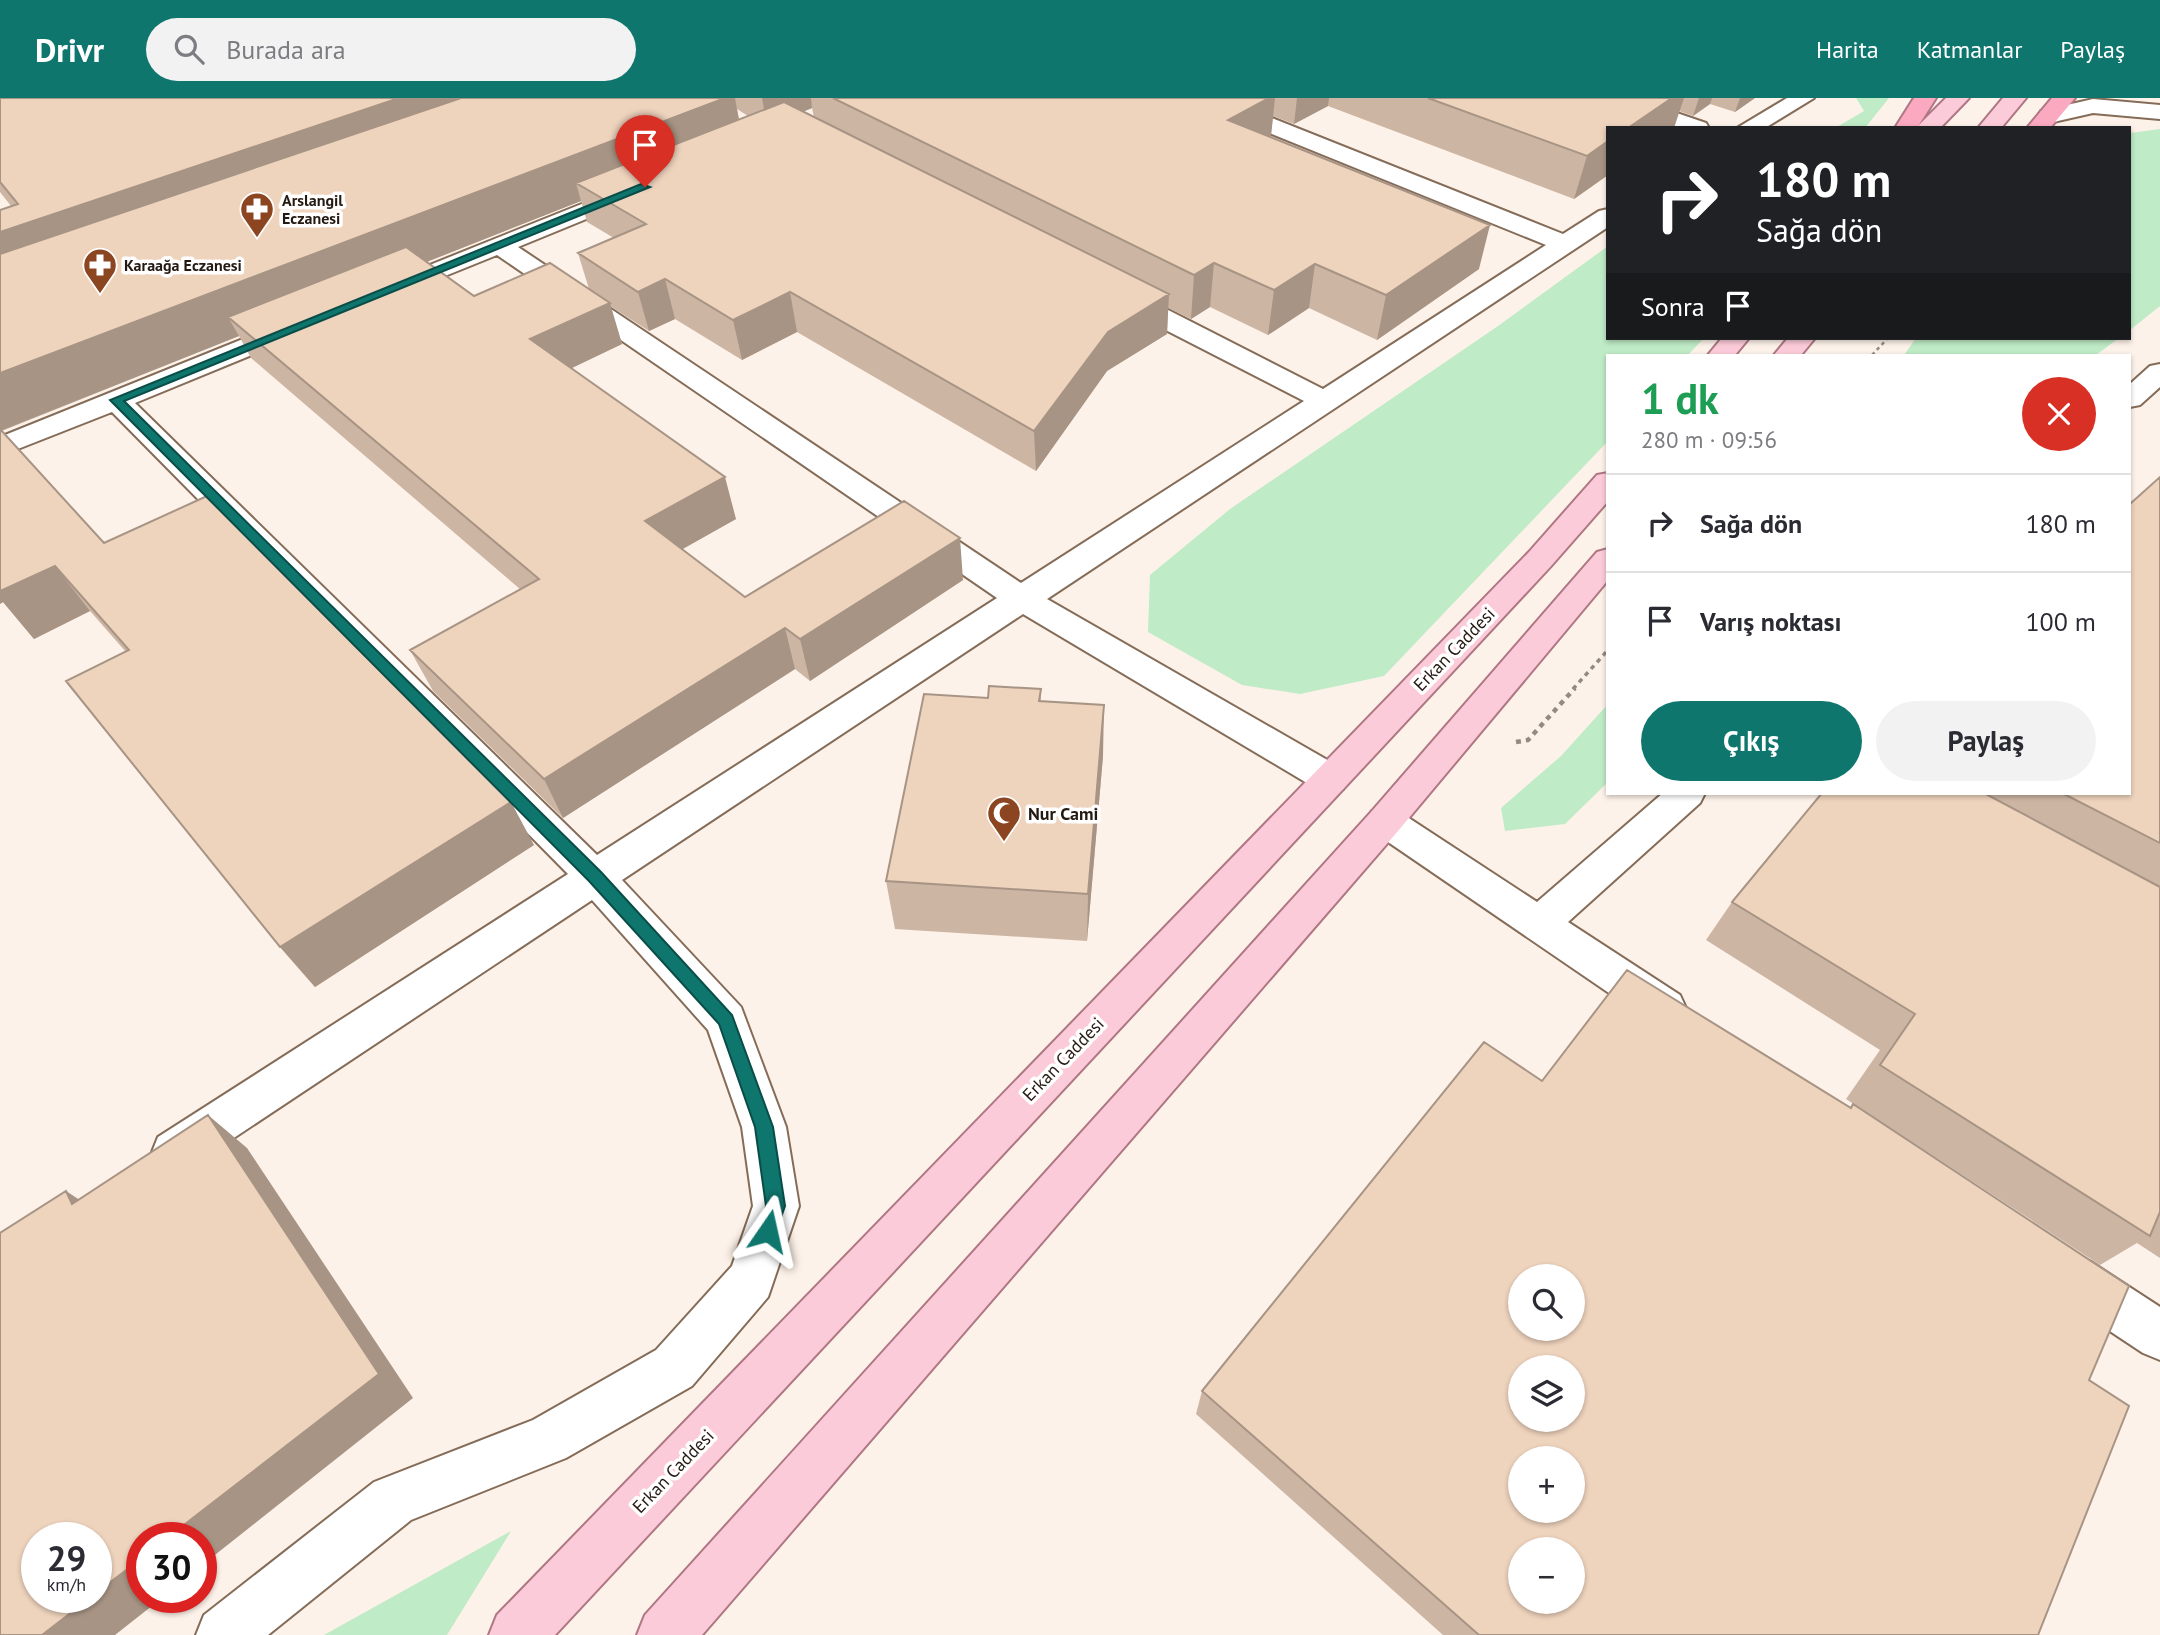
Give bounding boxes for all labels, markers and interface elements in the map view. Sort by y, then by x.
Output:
search box [146,18,636,81]
text: Drivr [35,28,104,71]
icon: search [170,30,208,68]
text: Burada ara [226,33,346,66]
text: Harita [1816,34,1879,65]
text: Katmanlar [1917,34,2022,65]
text: Paylaş [2060,34,2125,65]
pin [615,115,675,187]
icon: arrive [626,126,664,164]
text: 180 m [1756,147,1891,211]
icon: right [1641,154,1732,245]
pharmacy icon: Arslangil Eczanesi [238,190,276,239]
place label: Arslangil Eczanesi [282,190,343,228]
text: Sağa dön [1756,209,1882,251]
pharmacy icon: Karaağa Eczanesi [81,246,119,295]
place label: Karaağa Eczanesi [124,255,242,275]
icon: arrive [1719,287,1757,325]
text: Sonra [1641,290,1705,323]
text: 1 dk [1641,371,1719,426]
button: close [2022,377,2096,451]
text: 280 m · 09:56 [1641,425,1777,454]
icon: right [1641,504,1679,542]
text: Sağa dön [1700,507,1802,540]
text: 180 m [2025,507,2096,540]
street label: Erkan Caddesi [1408,602,1500,696]
icon: arrive [1641,602,1679,640]
text: Varış noktası [1700,605,1842,638]
text: 100 m [2025,605,2096,638]
button: Çıkış [1641,701,1862,781]
button: Paylaş [1876,701,2096,781]
mosque icon: Nur Cami [985,794,1023,843]
place label: Nur Cami [1028,802,1098,825]
street label: Erkan Caddesi [1017,1012,1109,1106]
position arrow [731,1194,805,1268]
map controls [1508,1264,1585,1614]
button: search [1508,1264,1585,1341]
button: layers [1508,1355,1585,1432]
street label: Erkan Caddesi [627,1424,719,1518]
button: + [1508,1446,1585,1523]
speed limit sign: 30 [126,1522,217,1613]
text: 29 [47,1535,86,1581]
button: − [1508,1537,1585,1614]
text: km/h [47,1573,86,1596]

